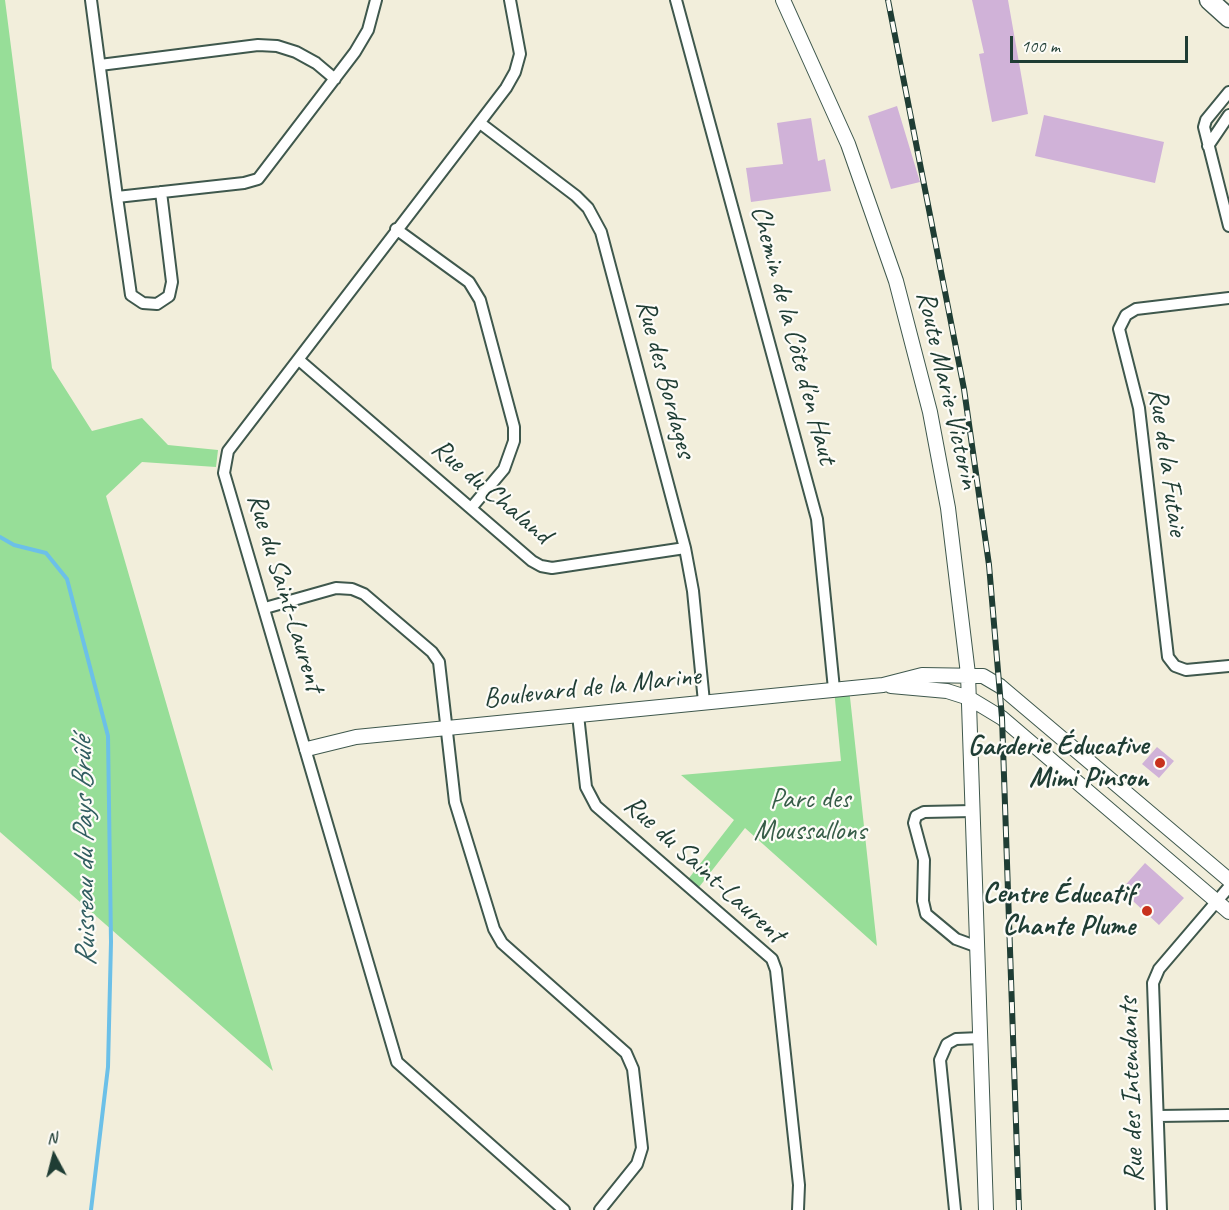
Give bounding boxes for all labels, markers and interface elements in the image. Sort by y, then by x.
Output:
scale bar [1013,24,1192,62]
text: 100 m [1021,35,1060,57]
street label: Chemin de la Côte d'en Haut [742,202,844,468]
street label: Route Marie-Victorin [908,288,986,492]
street label: Rue des Bordages [628,296,702,462]
street label: Rue de la Futaie [1140,386,1194,538]
street label: Rue du Chaland [424,432,558,552]
street label: Rue du Saint-Laurent [239,490,331,696]
street label: Boulevard de la Marine [482,660,702,716]
place label: Garderie Éducative Mimi Pinson [968,730,1148,796]
water label: Ruisseau du Pays Brûlé [65,737,105,967]
marker: Garderie Éducative Mimi Pinson [1153,756,1167,770]
park label: Parc des Moussallons [754,783,866,849]
street label: Rue du Saint-Laurent [616,789,792,951]
place label: Centre Éducatif Chante Plume [983,878,1135,944]
marker: Centre Éducatif Chante Plume [1140,904,1154,918]
street label: Rue des Intendants [1112,997,1152,1183]
north arrow [24,1126,84,1186]
text: N [46,1128,58,1149]

